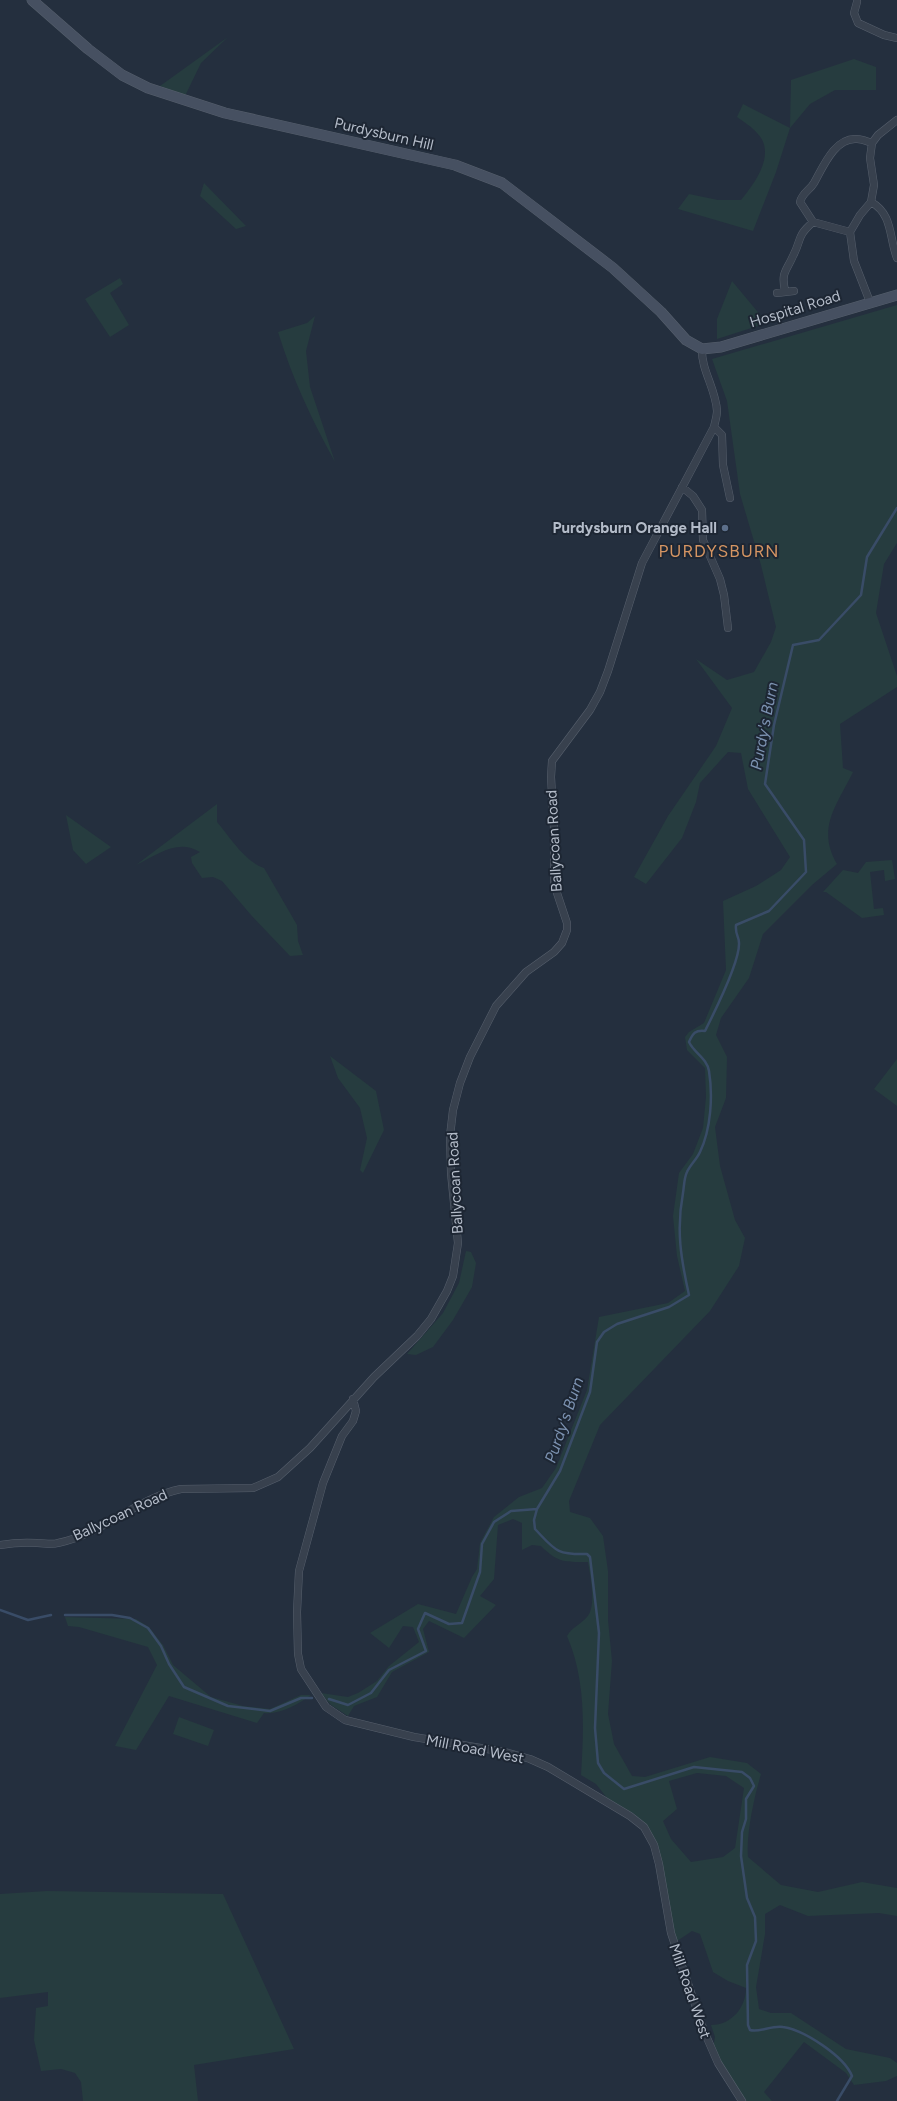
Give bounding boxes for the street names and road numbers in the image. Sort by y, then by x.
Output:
street label: Purdysburn Hill [333,114,435,154]
street label: Hospital Road [747,287,843,331]
street label: Ballycoan Road [542,789,566,893]
street label: Ballycoan Road [443,1131,467,1235]
street label: Ballycoan Road [70,1485,170,1545]
street label: Mill Road West [425,1731,526,1767]
street label: Mill Road West [665,1941,715,2041]

